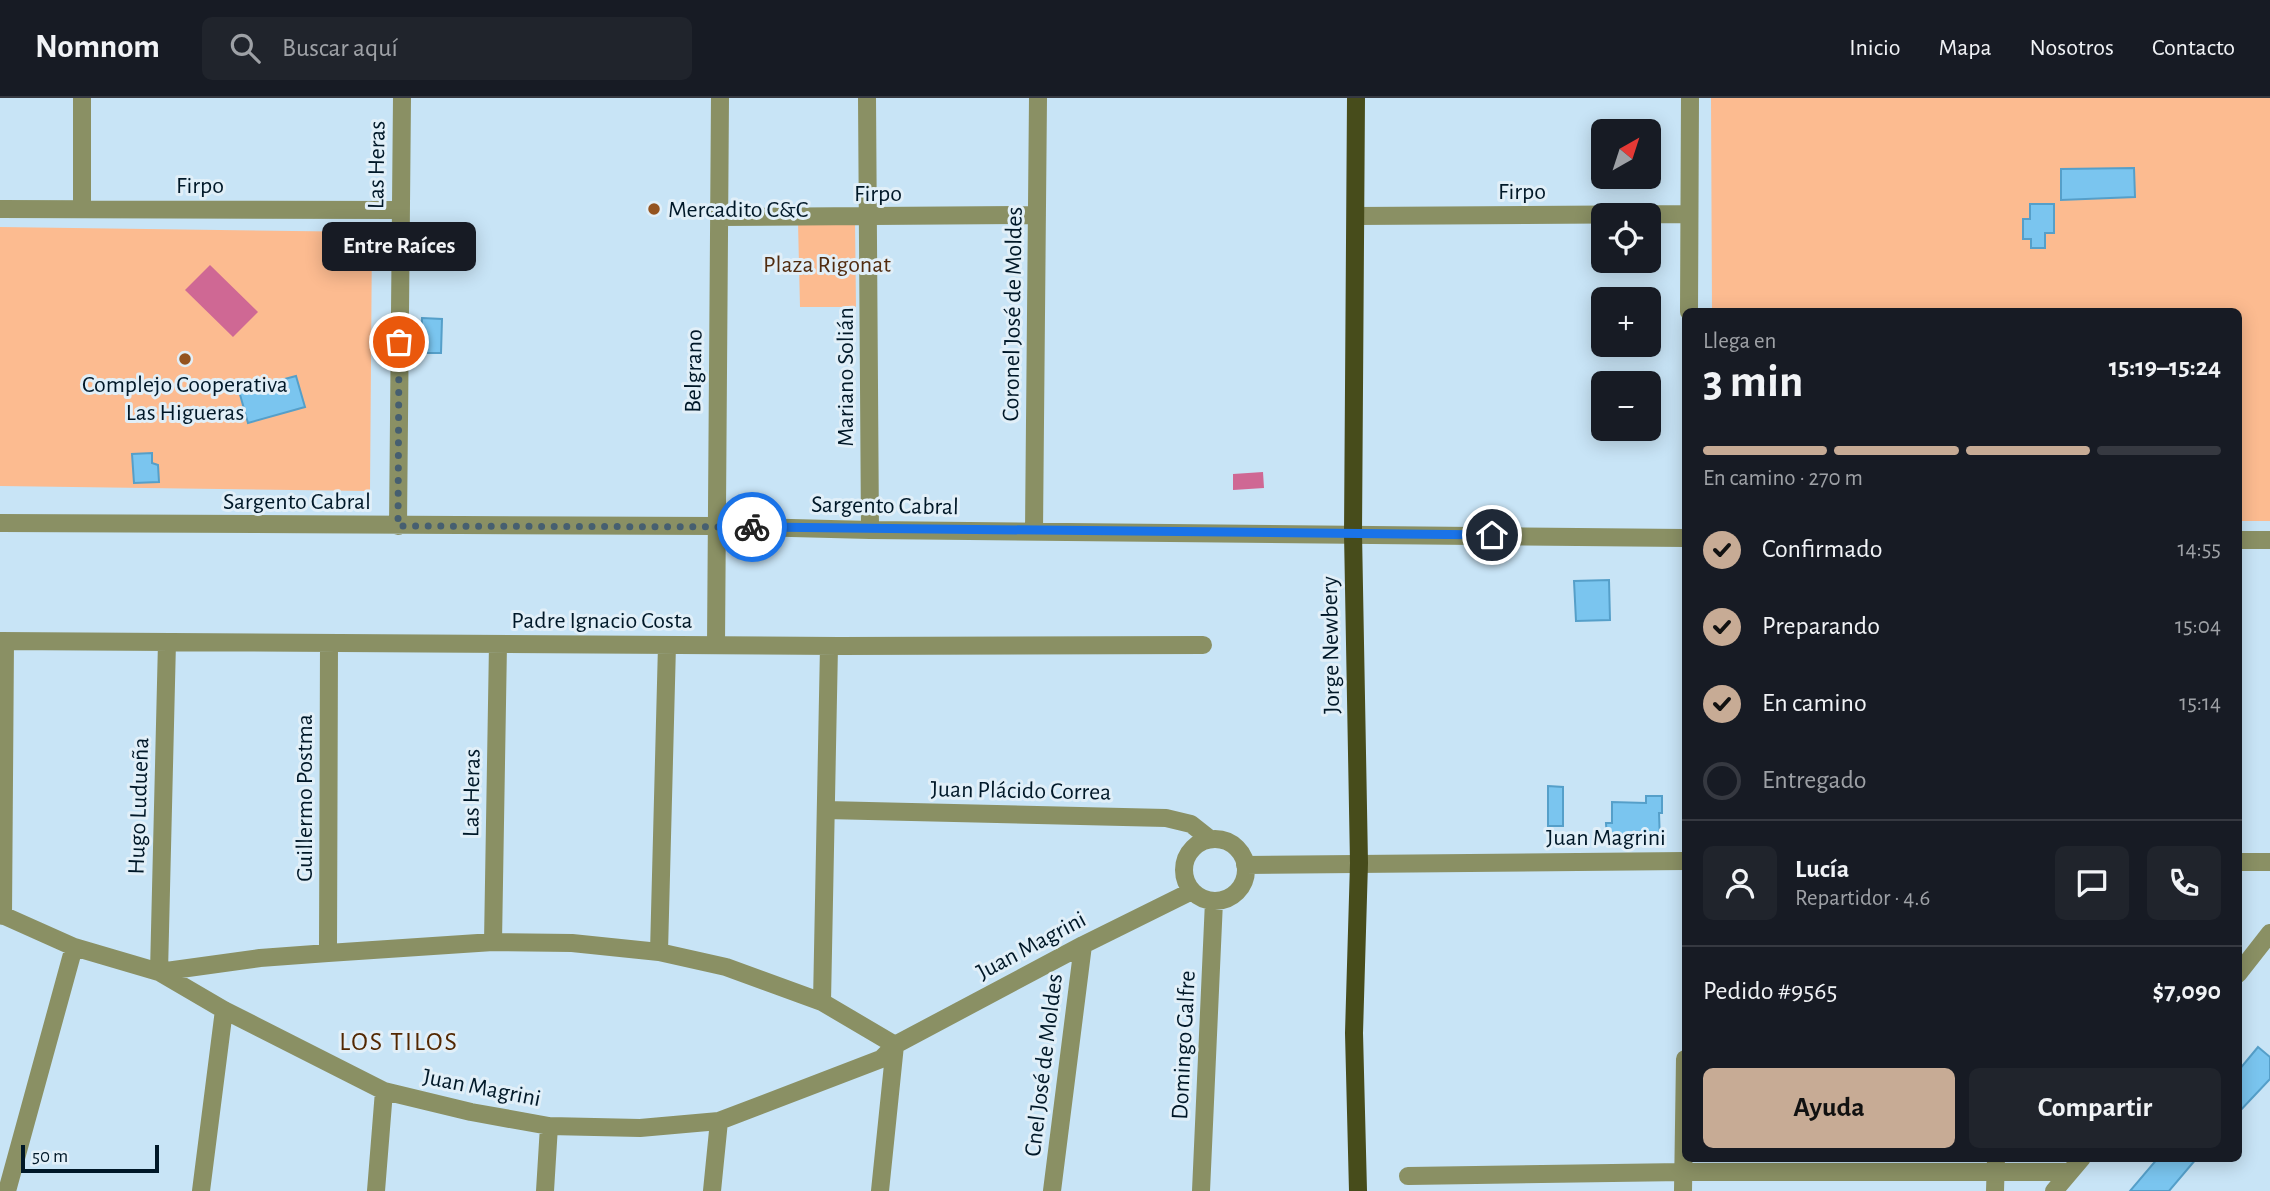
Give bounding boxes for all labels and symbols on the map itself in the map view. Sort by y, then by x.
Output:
north arrow [1591,119,1661,189]
street label: Las Heras [364,121,390,209]
street label: Firpo [176,174,224,198]
street label: Firpo [1498,180,1546,204]
street label: Firpo [854,182,902,206]
place label: Mercadito C&C [668,198,808,222]
marker: Mercadito C&C [646,201,662,217]
street label: Coronel José de Moldes [999,206,1027,422]
callout: Entre Raíces [322,223,476,272]
park label: Plaza Rigonat [763,253,891,277]
street label: Mariano Solián [834,307,858,447]
pin [369,312,429,372]
street label: Belgrano [681,329,707,413]
marker: Complejo Cooperativa Las Higueras [177,351,193,367]
place label: Complejo Cooperativa Las Higueras [82,373,288,425]
street label: Sargento Cabral [223,490,371,514]
courier [717,492,787,562]
street label: Sargento Cabral [811,493,959,519]
pin [1462,505,1522,565]
street label: Jorge Newbery [1318,576,1344,714]
street label: Padre Ignacio Costa [511,609,693,633]
street label: Guillermo Postma [293,714,317,882]
street label: Hugo Ludueña [125,737,153,875]
street label: Las Heras [459,749,485,837]
street label: Juan Plácido Correa [931,777,1111,805]
street label: Juan Magrini [1546,826,1666,850]
street label: Juan Magrini [973,907,1090,985]
street label: Domingo Galfre [1168,970,1200,1120]
street label: Cnel José de Moldes [1021,972,1067,1158]
district label: LOS TILOS [339,1029,459,1055]
street label: Juan Magrini [421,1065,543,1111]
scale bar [21,1142,159,1174]

